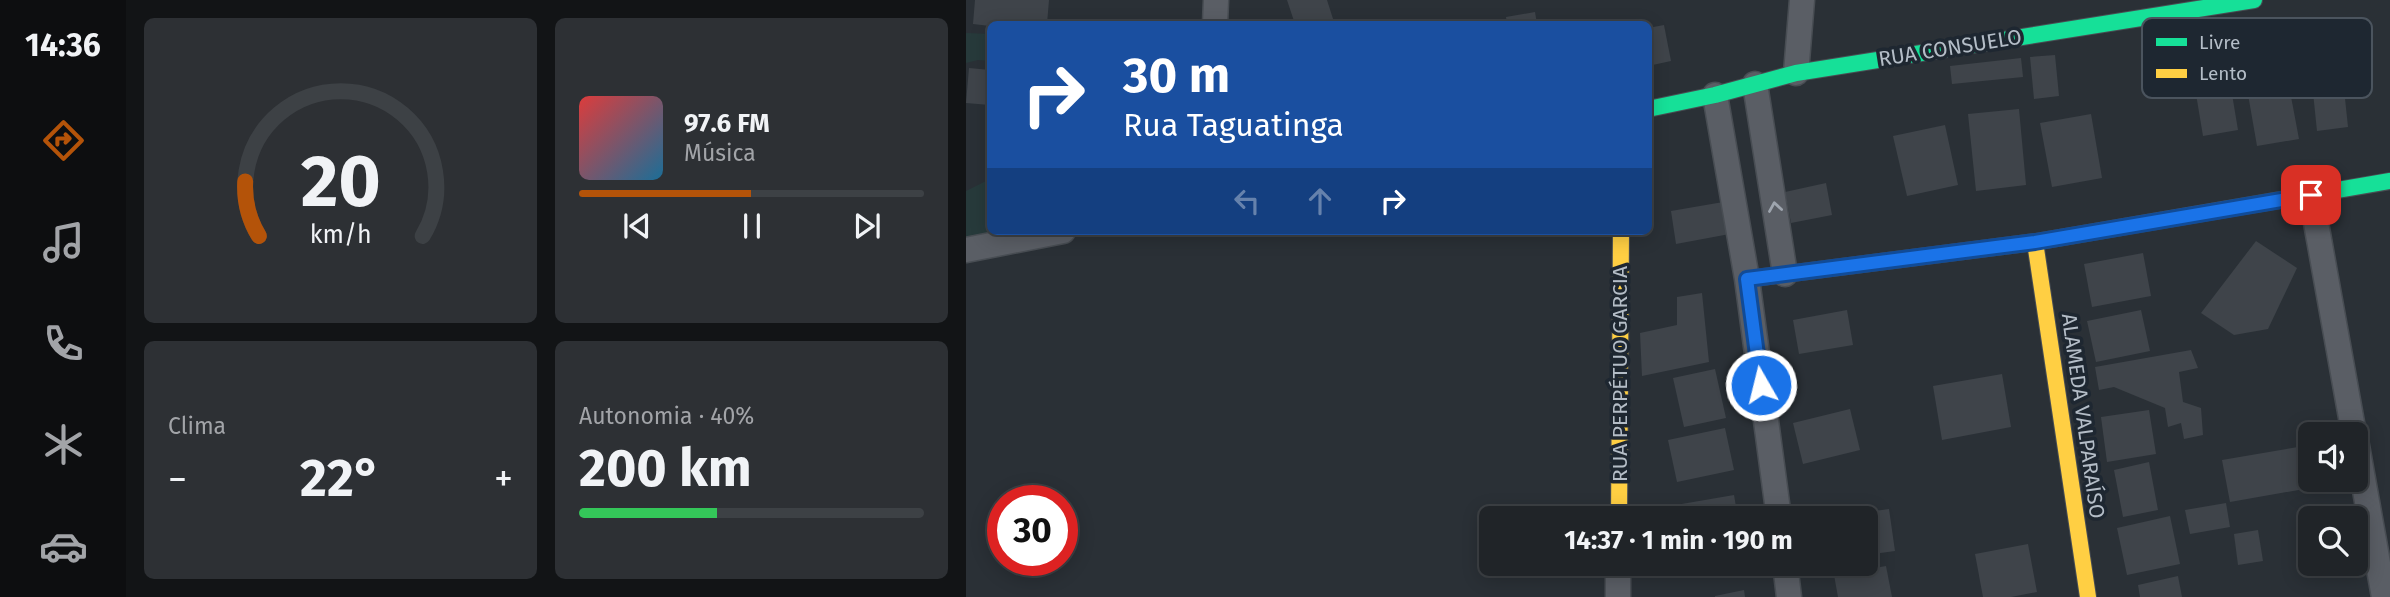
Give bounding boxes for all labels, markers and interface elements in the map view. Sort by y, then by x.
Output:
legend [2142,18,2372,98]
street label: RUA CONSUELO [1877,24,2023,72]
text: 14:36 [25,26,101,64]
text: Livre [2199,31,2240,54]
text: 30 m [1123,46,1230,105]
icon: right [1008,49,1099,140]
text: Lento [2199,62,2247,85]
text: Rua Taguatinga [1123,106,1344,144]
text: 97.6 FM [684,108,770,139]
icon: directions [39,116,88,165]
text: 20 [300,139,381,226]
text: Música [684,139,756,167]
pin [2281,165,2341,225]
icon: arrive [2292,176,2330,214]
icon: left [1228,182,1266,220]
icon: ahead [1301,182,1339,220]
icon: right [1374,182,1412,220]
one-way arrow [1768,201,1783,212]
icon: previous [618,207,656,245]
icon: pause [733,207,771,245]
icon: next [848,207,886,245]
icon: music [39,218,88,267]
text: km/h [310,220,371,250]
street label: RUA PERPÉTUO GARCIA [1607,266,1633,482]
street label: ALAMEDA VALPARAÍSO [2056,312,2110,520]
icon: phone [39,319,88,368]
position arrow [1724,348,1798,422]
text: Autonomia · 40% [579,402,754,430]
text: Clima [168,412,226,440]
icon: climate [39,420,88,469]
map controls [2298,422,2368,576]
button: sound [2298,422,2368,492]
text: 200 km [579,437,752,500]
text: 22° [300,447,381,510]
text: − [168,456,187,502]
text: + [494,456,513,502]
speed limit sign: 30 [987,485,1078,576]
button: search [2298,506,2368,576]
icon: car [39,522,88,571]
text: 14:37 · 1 min · 190 m [1564,525,1793,556]

